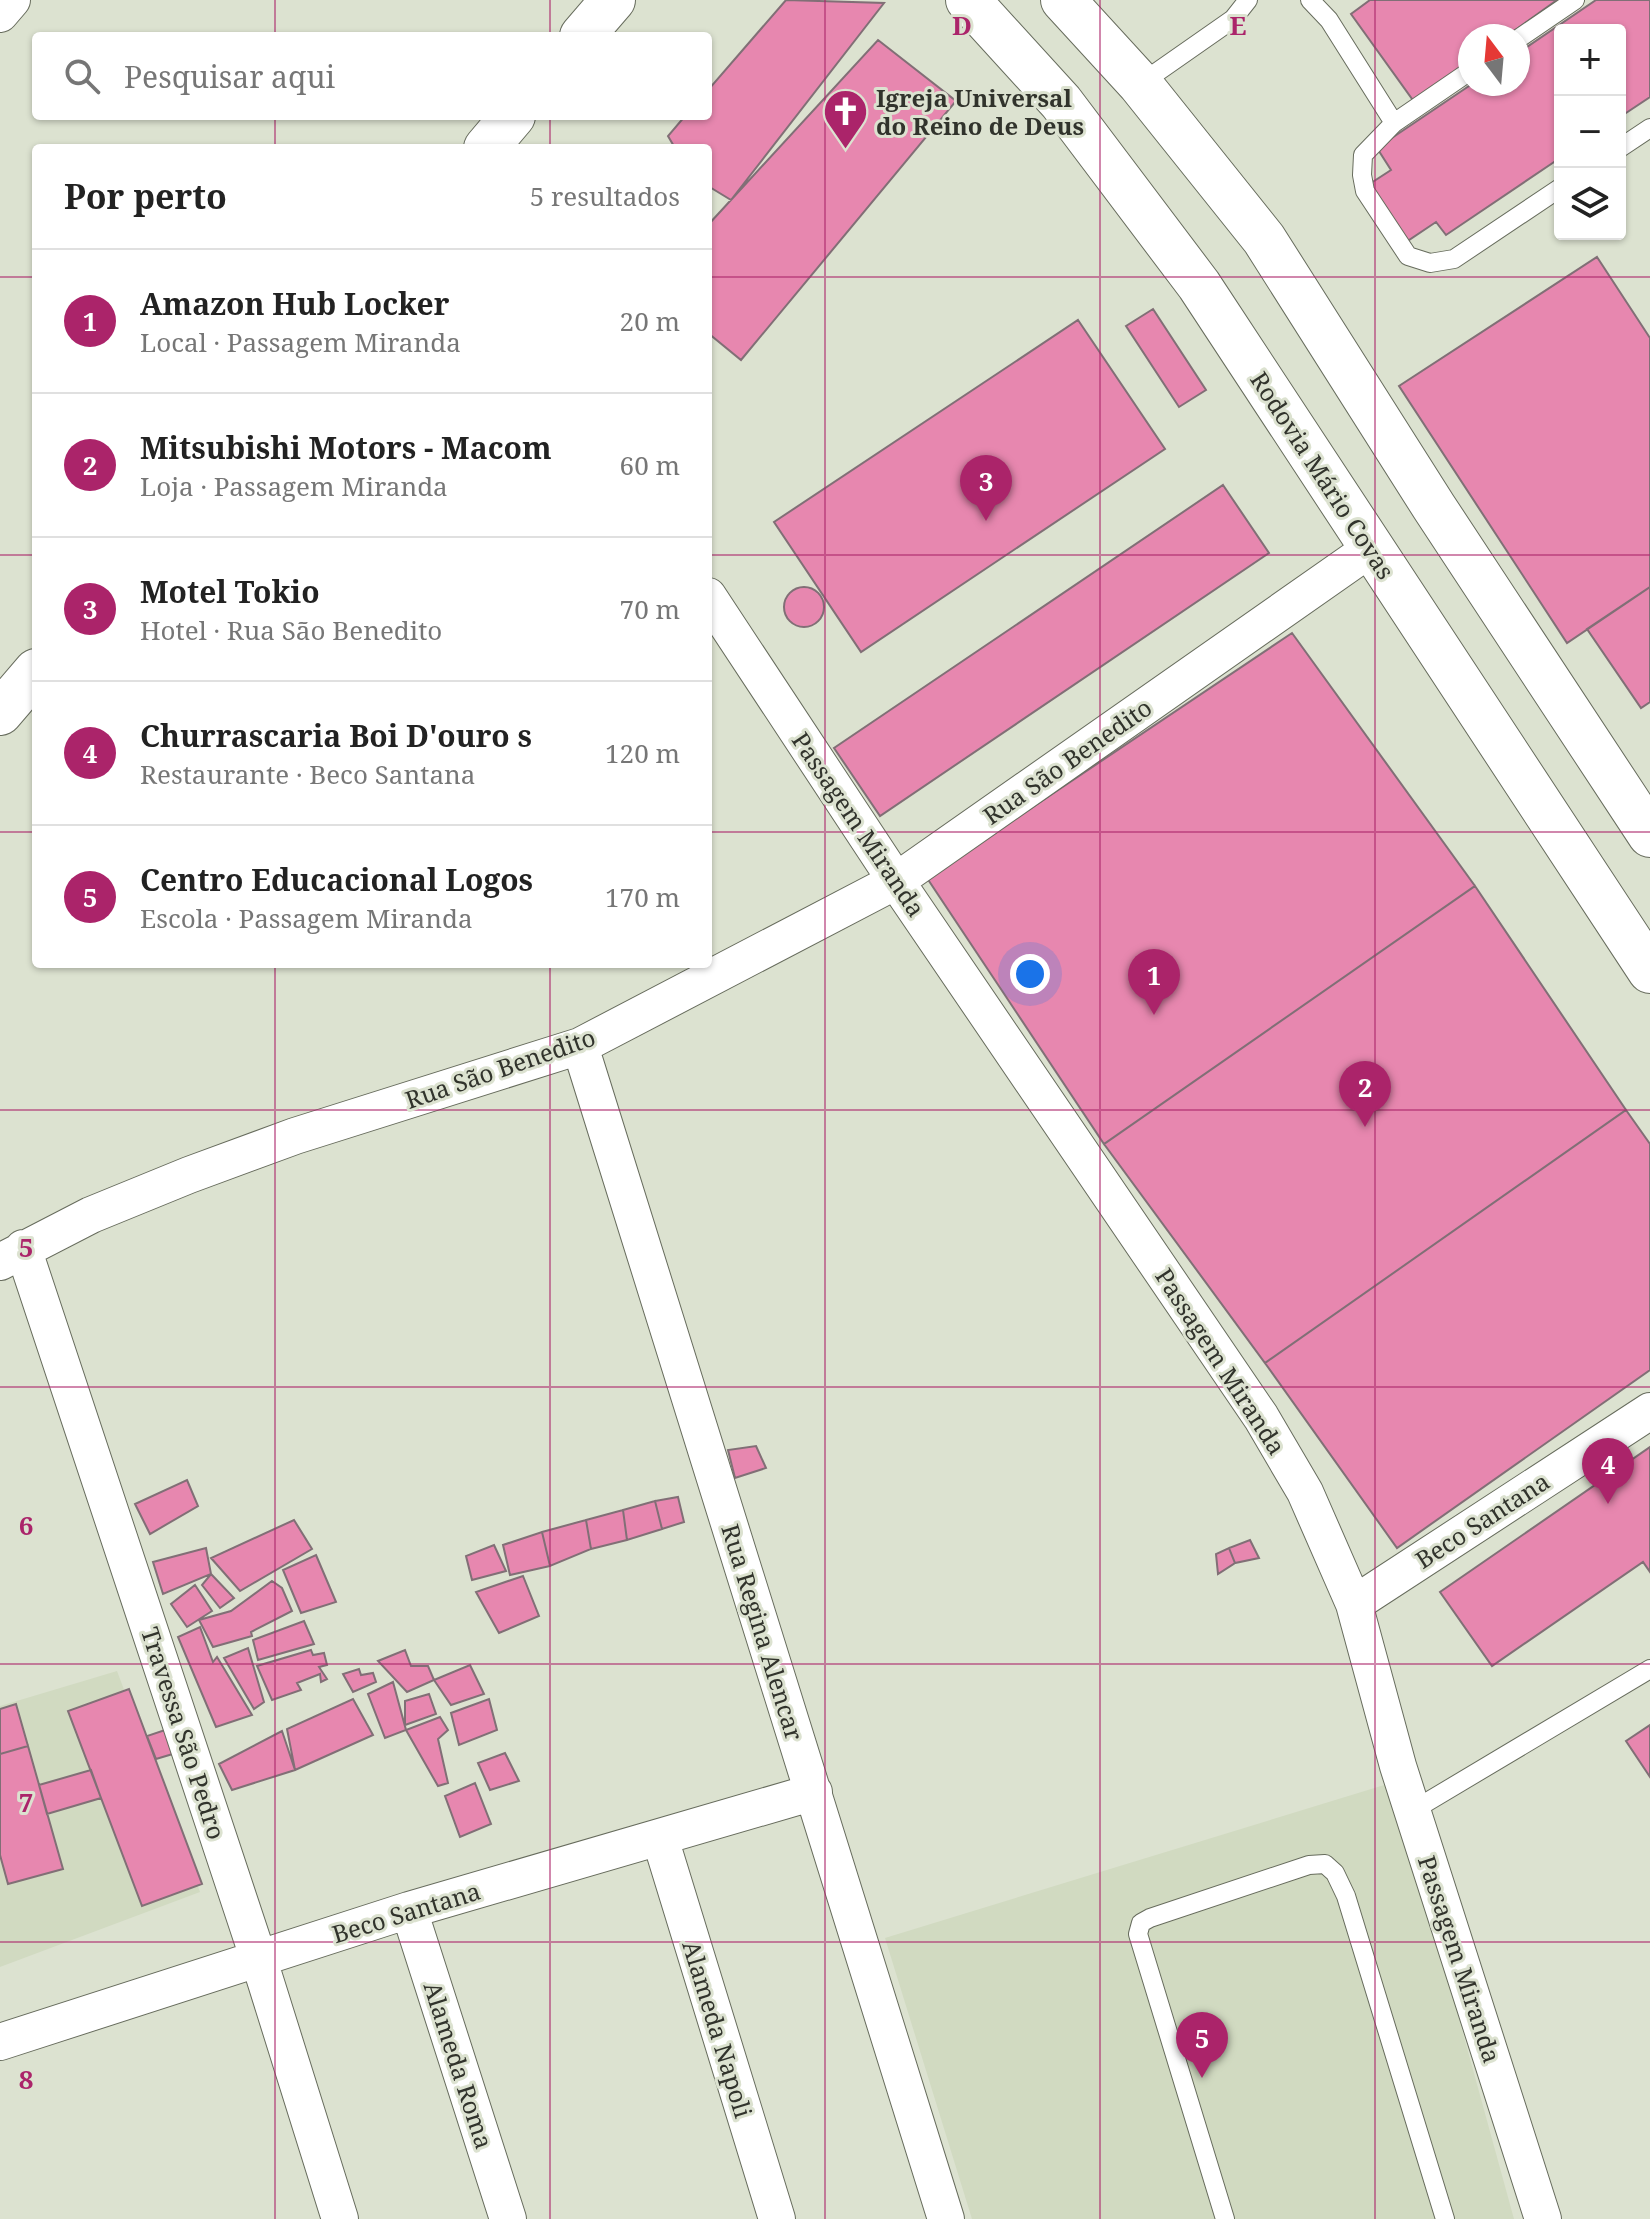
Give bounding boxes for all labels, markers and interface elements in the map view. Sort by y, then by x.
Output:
text: D [952,7,972,43]
text: E [1230,7,1247,43]
north arrow [1458,24,1530,96]
map controls [1554,24,1626,240]
button: + [1554,24,1626,96]
search box [32,32,712,120]
icon: search [60,54,104,98]
text: Pesquisar aqui [124,56,335,97]
place label: Igreja Universal do Reino de Deus [876,81,1084,142]
church icon: Igreja Universal do Reino de Deus [821,87,869,150]
button: − [1554,96,1626,168]
button: layers [1554,168,1626,240]
text: Por perto [64,173,227,219]
text: 5 resultados [530,178,680,214]
text: Amazon Hub Locker [140,283,449,324]
text: 1 [83,303,97,339]
text: 20 m [620,303,680,339]
text: Local · Passagem Miranda [140,324,461,360]
street label: Rodovia Mário Covas [1243,365,1403,585]
text: Mitsubishi Motors - Macom [140,427,551,468]
text: 2 [83,447,97,483]
text: 60 m [620,447,680,483]
pin: 3 [960,455,1012,521]
text: Loja · Passagem Miranda [140,468,448,504]
text: Motel Tokio [140,571,320,612]
text: 3 [83,591,97,627]
text: 70 m [620,591,680,627]
text: Hotel · Rua São Benedito [140,612,442,648]
street label: Rua São Benedito [976,690,1158,832]
text: Churrascaria Boi D'ouro s [140,715,532,756]
street label: Passagem Miranda [785,725,933,923]
text: 4 [83,735,97,771]
text: 120 m [605,735,680,771]
text: Restaurante · Beco Santana [140,756,475,792]
text: Centro Educacional Logos [140,859,533,900]
text: 5 [83,879,97,915]
text: 170 m [605,879,680,915]
text: Escola · Passagem Miranda [140,900,473,936]
pin: 1 [1128,949,1180,1015]
your location [1010,954,1050,994]
street label: Rua São Benedito [401,1020,599,1116]
pin: 2 [1339,1061,1391,1127]
text: 5 [19,1229,33,1265]
street label: Passagem Miranda [1148,1261,1294,1461]
pin: 4 [1582,1438,1634,1504]
street label: Beco Santana [1409,1464,1555,1576]
text: 6 [19,1507,33,1543]
street label: Rua Regina Alencar [714,1520,812,1744]
street label: Travessa São Pedro [134,1623,234,1843]
text: 7 [19,1784,33,1820]
street label: Passagem Miranda [1411,1851,1509,2067]
street label: Beco Santana [328,1874,484,1950]
street label: Alameda Napoli [675,1936,761,2122]
street label: Alameda Roma [416,1977,502,2153]
pin: 5 [1176,2012,1228,2078]
text: 8 [19,2061,33,2097]

